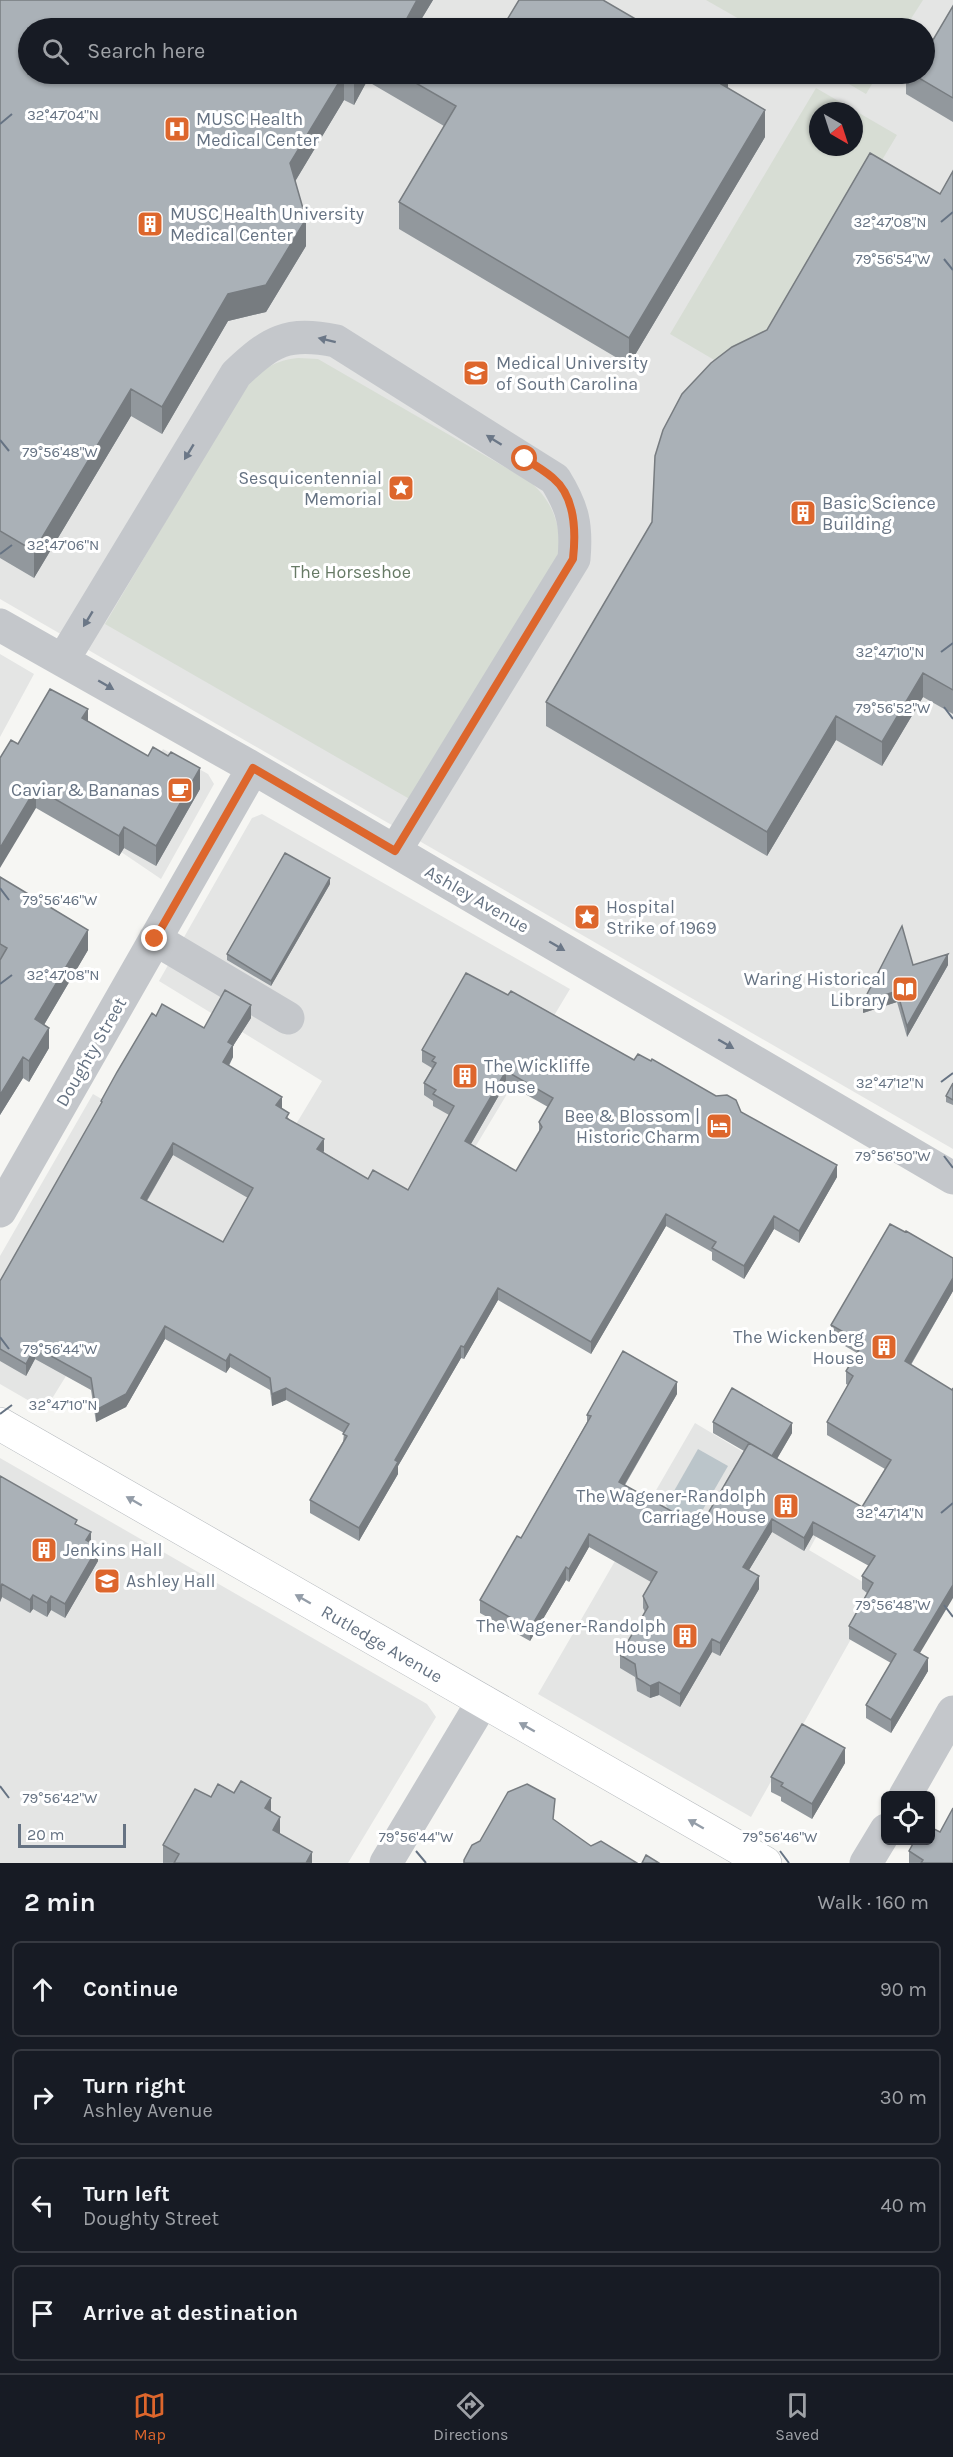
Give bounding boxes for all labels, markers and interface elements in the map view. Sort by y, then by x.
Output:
search box [18,18,935,84]
icon: search [39,35,72,68]
text: Search here [87,38,205,64]
north arrow [809,102,863,156]
text: 32°47'04"N [27,106,99,124]
place label: MUSC Health Medical Center [196,108,319,151]
hospital icon: MUSC Health Medical Center [162,114,192,144]
place label: MUSC Health University Medical Center [170,203,365,246]
building icon: MUSC Health University Medical Center [135,209,165,239]
text: 32°47'08"N [853,213,927,231]
text: 79°56'54"W [856,250,931,268]
one-way arrow [318,334,336,344]
place label: Medical University of South Carolina [496,352,648,395]
school or university icon: Medical University of South Carolina [461,358,491,388]
one-way arrow [486,434,502,445]
text: 79°56'48"W [22,443,98,461]
one-way arrow [184,444,194,461]
route start [511,445,537,471]
place label: Sesquicentennial Memorial [238,467,382,510]
place icon: Sesquicentennial Memorial [386,473,416,503]
place label: Basic Science Building [822,492,936,535]
building icon: Basic Science Building [788,498,818,528]
text: 32°47'06"N [27,536,99,554]
park label: The Horseshoe [291,561,411,583]
one-way arrow [83,611,94,627]
text: 32°47'10"N [856,643,924,661]
one-way arrow [98,679,114,690]
text: 79°56'52"W [855,699,931,717]
cafe icon: Caviar & Bananas [165,775,195,805]
place label: Caviar & Bananas [11,779,160,801]
street label: Ashley Avenue [421,860,533,938]
text: 79°56'46"W [23,891,98,909]
place label: Hospital Strike of 1969 [606,896,717,939]
place icon: Hospital Strike of 1969 [572,902,602,932]
route end [141,925,167,951]
one-way arrow [549,941,566,951]
text: 32°47'08"N [26,966,100,984]
place label: Waring Historical Library [744,968,887,1011]
library icon: Waring Historical Library [890,974,920,1004]
street label: Doughty Street [51,993,131,1111]
one-way arrow [718,1039,734,1050]
place label: The Wickliffe House [484,1055,590,1098]
building icon: The Wickliffe House [450,1061,480,1091]
text: 32°47'12"N [856,1074,924,1092]
place label: Bee & Blossom | Historic Charm [564,1105,700,1148]
hotel icon: Bee & Blossom | Historic Charm [704,1111,734,1141]
text: 79°56'50"W [855,1147,931,1165]
place label: The Wickenberg House [733,1326,864,1369]
building icon: The Wickenberg House [869,1332,899,1362]
text: 79°56'44"W [23,1340,98,1358]
text: 32°47'10"N [29,1396,97,1414]
place label: The Wagener-Randolph Carriage House [576,1485,766,1528]
building icon: The Wagener-Randolph Carriage House [771,1491,801,1521]
one-way arrow [125,1496,142,1506]
text: 32°47'14"N [856,1504,924,1522]
building icon: Jenkins Hall [29,1535,59,1565]
place label: Jenkins Hall [63,1539,163,1561]
school or university icon: Ashley Hall [92,1566,122,1596]
place label: Ashley Hall [126,1570,216,1592]
one-way arrow [295,1593,311,1604]
text: 79°56'48"W [855,1596,931,1614]
street label: Rutledge Avenue [317,1600,447,1688]
place label: The Wagener-Randolph House [476,1615,666,1658]
building icon: The Wagener-Randolph House [670,1621,700,1651]
one-way arrow [519,1721,535,1732]
text: 79°56'42"W [23,1789,98,1807]
map controls [881,1791,935,1845]
button: locate [881,1791,935,1845]
one-way arrow [687,1819,704,1829]
scale bar [18,1821,126,1848]
text: 20 m [27,1825,65,1844]
text: 79°56'44"W [379,1828,454,1846]
text: 79°56'46"W [743,1828,818,1846]
text: 2 min [24,1887,96,1918]
text: Walk · 160 m [817,1891,929,1914]
icon: ahead [26,1973,59,2006]
text: Continue [83,1976,178,2002]
text: 90 m [880,1978,927,2001]
text: Turn right [83,2073,186,2099]
icon: right [26,2081,59,2114]
text: 30 m [880,2086,927,2109]
text: Ashley Avenue [83,2099,213,2122]
text: Turn left [83,2181,170,2207]
icon: left [26,2189,59,2222]
text: 40 m [881,2194,927,2217]
text: Doughty Street [83,2207,219,2230]
icon: arrive [26,2297,59,2330]
text: Arrive at destination [83,2300,298,2326]
tab: Map [133,2389,166,2444]
tab: Directions [433,2389,508,2444]
tab: Saved [775,2389,820,2444]

